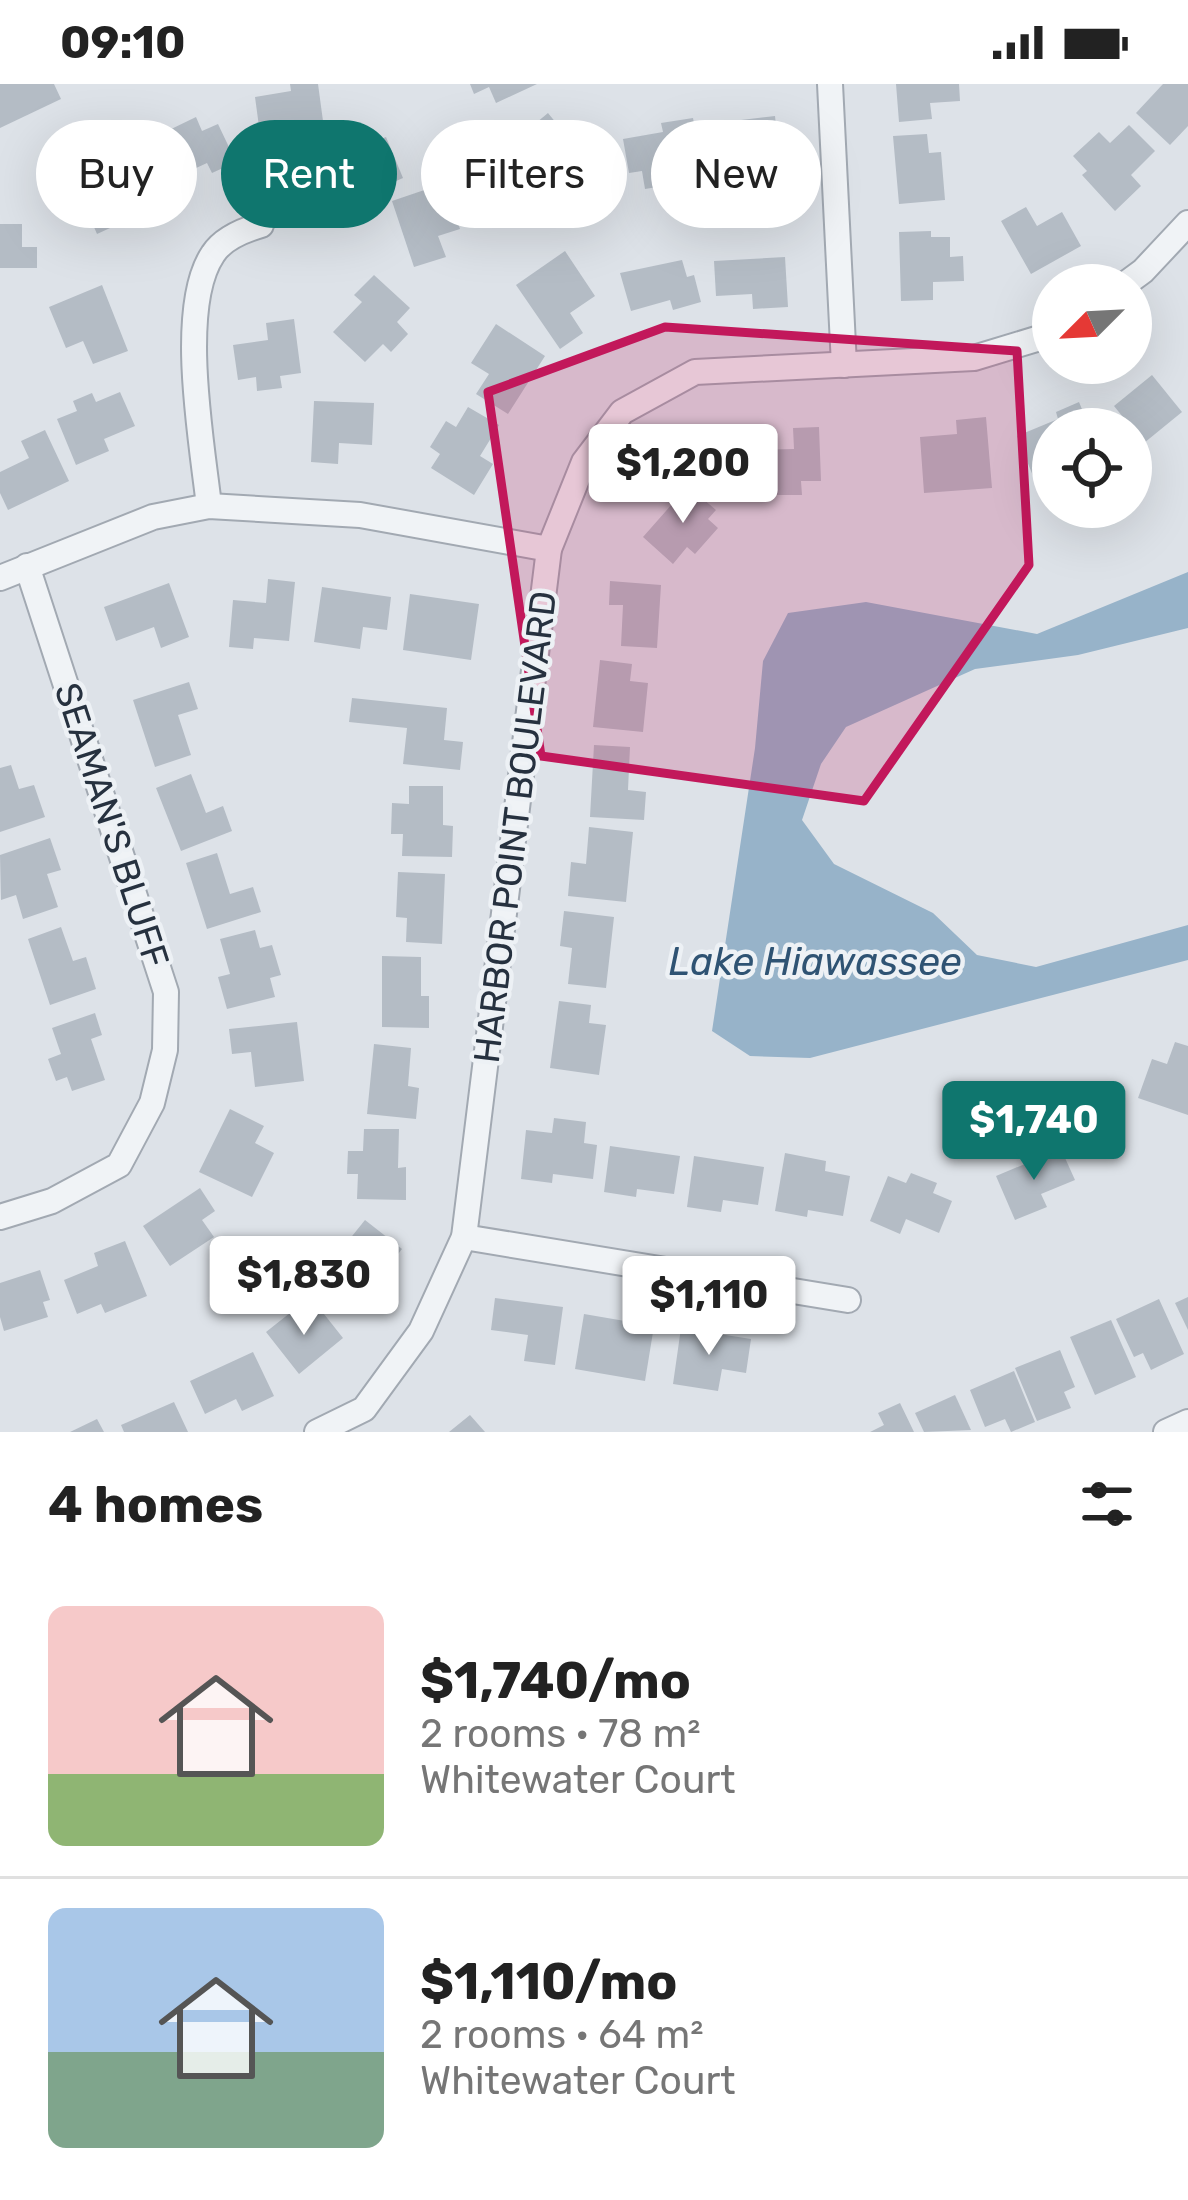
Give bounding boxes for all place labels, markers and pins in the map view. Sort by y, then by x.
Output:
pin: $1,200 [585,424,781,526]
pin: $1,740 [936,1081,1132,1183]
pin: $1,830 [206,1236,402,1338]
pin: $1,110 [611,1256,807,1358]

